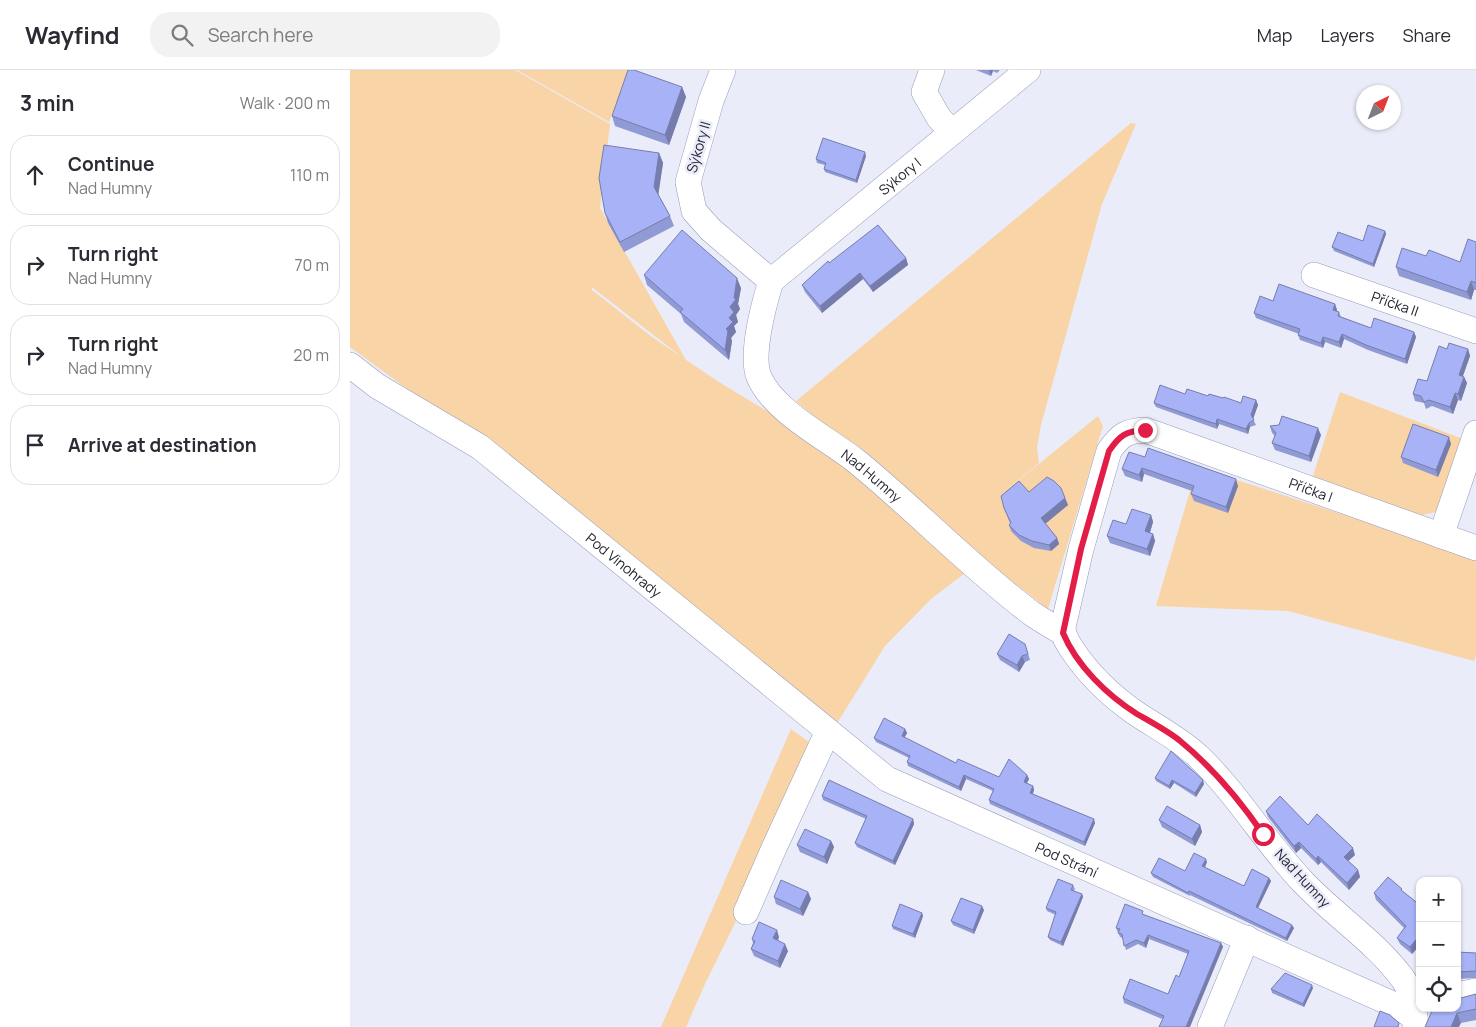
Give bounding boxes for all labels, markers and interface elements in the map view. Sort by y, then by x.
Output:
search box [150,12,500,57]
text: Wayfind [25,18,120,51]
icon: search [168,21,196,49]
text: Search here [208,22,313,48]
text: Map [1257,23,1292,47]
text: Layers [1320,23,1374,47]
text: Share [1402,23,1451,47]
north arrow [1356,85,1401,130]
text: 3 min [20,89,74,117]
text: Walk · 200 m [240,92,330,114]
street label: Sýkory II [682,119,714,175]
text: Continue [68,151,154,177]
street label: Sýkory I [874,153,924,199]
icon: ahead [21,161,49,189]
text: 110 m [290,164,329,186]
text: Nad Humny [68,177,152,199]
text: Turn right [68,241,158,267]
icon: right [21,251,49,279]
text: 70 m [294,254,329,276]
text: Nad Humny [68,267,152,289]
street label: Příčka II [1369,286,1421,320]
text: Turn right [68,331,158,357]
icon: right [21,341,49,369]
text: 20 m [293,344,329,366]
text: Nad Humny [68,357,152,379]
route end [1134,419,1157,442]
icon: arrive [21,431,49,459]
text: Arrive at destination [68,432,257,458]
street label: Nad Humny [838,444,907,506]
street label: Příčka I [1286,473,1336,506]
street label: Pod Vinohrady [582,528,666,602]
route start [1252,823,1275,846]
street label: Pod Strání [1033,837,1101,881]
street label: Nad Humny [1271,845,1335,912]
map controls [1416,877,1461,1012]
button: + [1416,877,1461,922]
button: − [1416,922,1461,967]
button: locate [1416,967,1461,1012]

